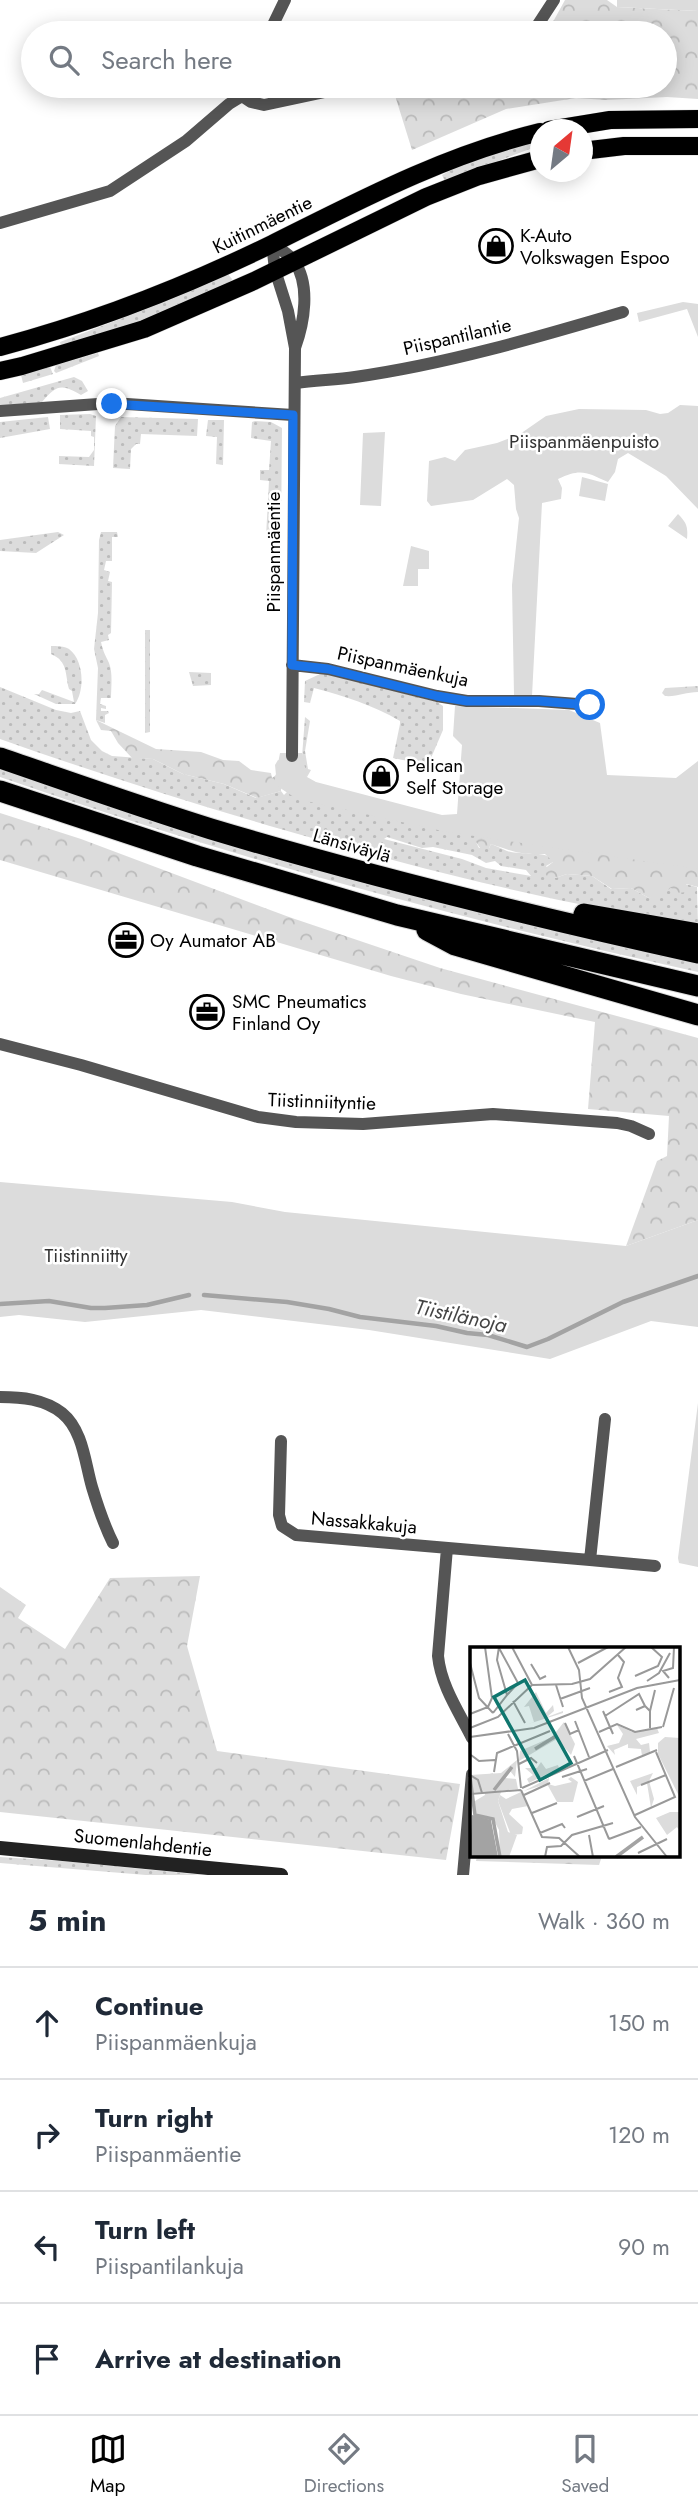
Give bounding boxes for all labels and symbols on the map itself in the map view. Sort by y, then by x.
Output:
north arrow [530,119,593,182]
street label: Kuitinmäentie [208,189,317,260]
place label: K-Auto Volkswagen Espoo [520,222,670,271]
shop icon: K-Auto Volkswagen Espoo [477,227,515,265]
street label: Piispantilantie [400,311,514,362]
route end [96,388,127,419]
park label: Piispanmäenpuisto [509,428,659,455]
street label: Piispanmäentie [260,491,287,612]
street label: Piispanmäenkuja [335,639,471,694]
route start [574,689,605,720]
place label: Pelican Self Storage [406,752,504,801]
shop icon: Pelican Self Storage [362,757,400,795]
street label: Länsiväylä [310,822,394,869]
office icon: Oy Aumator AB [107,921,145,959]
place label: Oy Aumator AB [150,927,276,954]
place label: SMC Pneumatics Finland Oy [232,988,367,1037]
office icon: SMC Pneumatics Finland Oy [188,993,226,1031]
street label: Tiistinniityntie [268,1086,377,1117]
park label: Tiistinniitty [44,1242,128,1269]
water label: Tiistilänoja [412,1292,510,1340]
street label: Nassakkakuja [310,1504,418,1541]
inset map [470,1647,680,1857]
street label: Suomenlahdentie [73,1822,214,1863]

